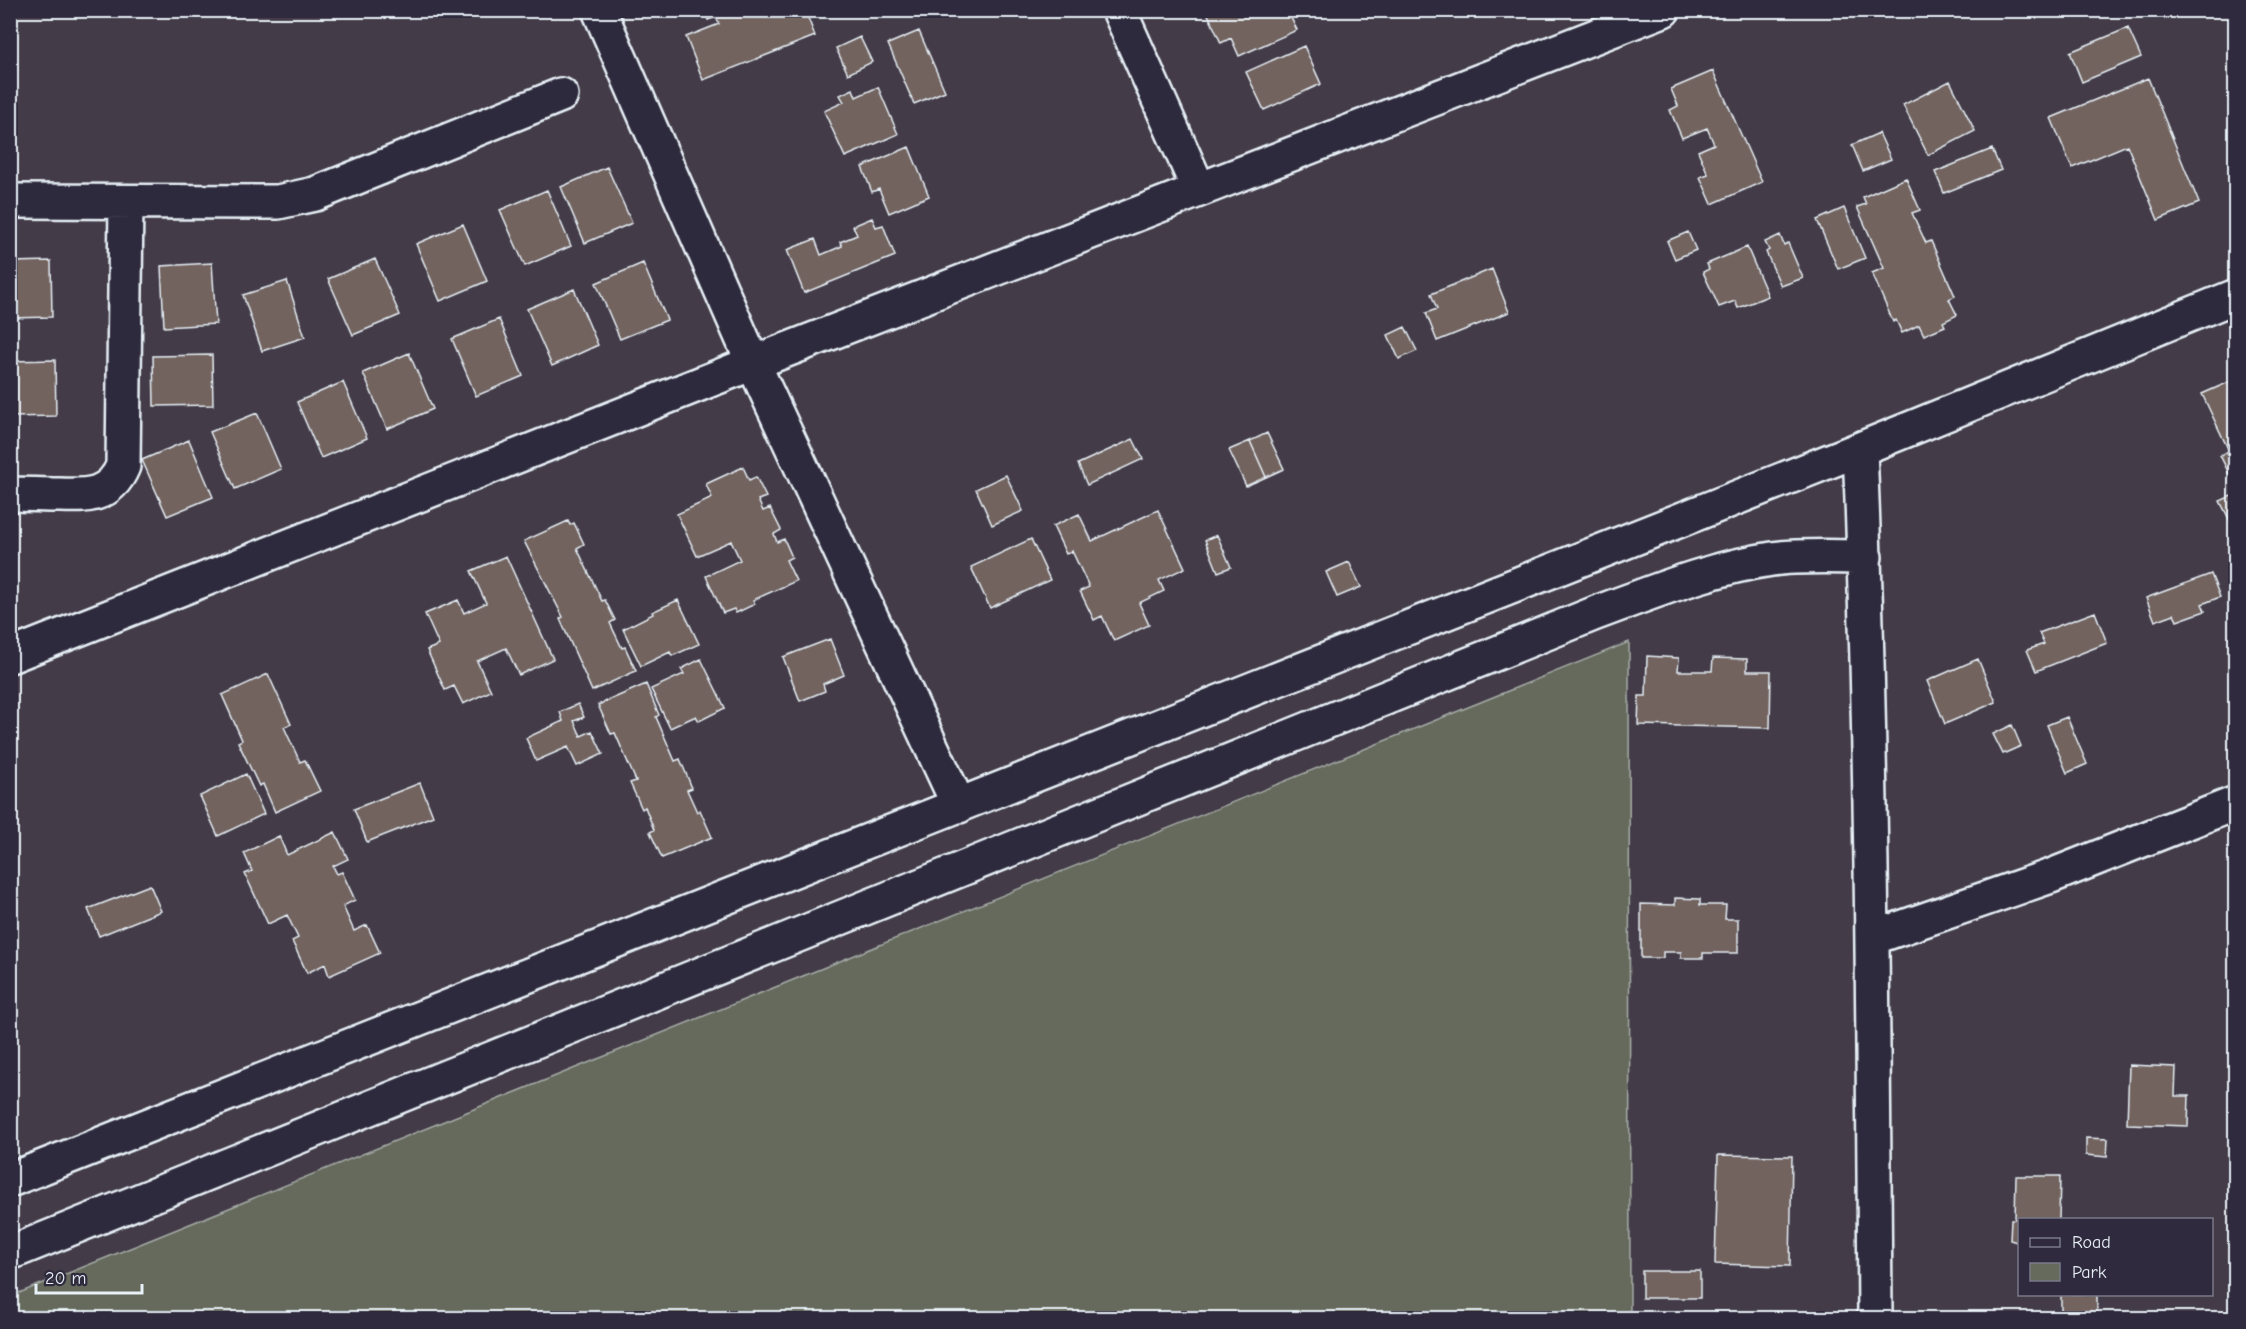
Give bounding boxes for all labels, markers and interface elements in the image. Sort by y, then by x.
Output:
legend [2018,1218,2213,1296]
text: Road [2072,1232,2111,1253]
scale bar [36,1257,142,1295]
text: Park [2072,1262,2107,1283]
text: 20 m [45,1268,86,1289]

